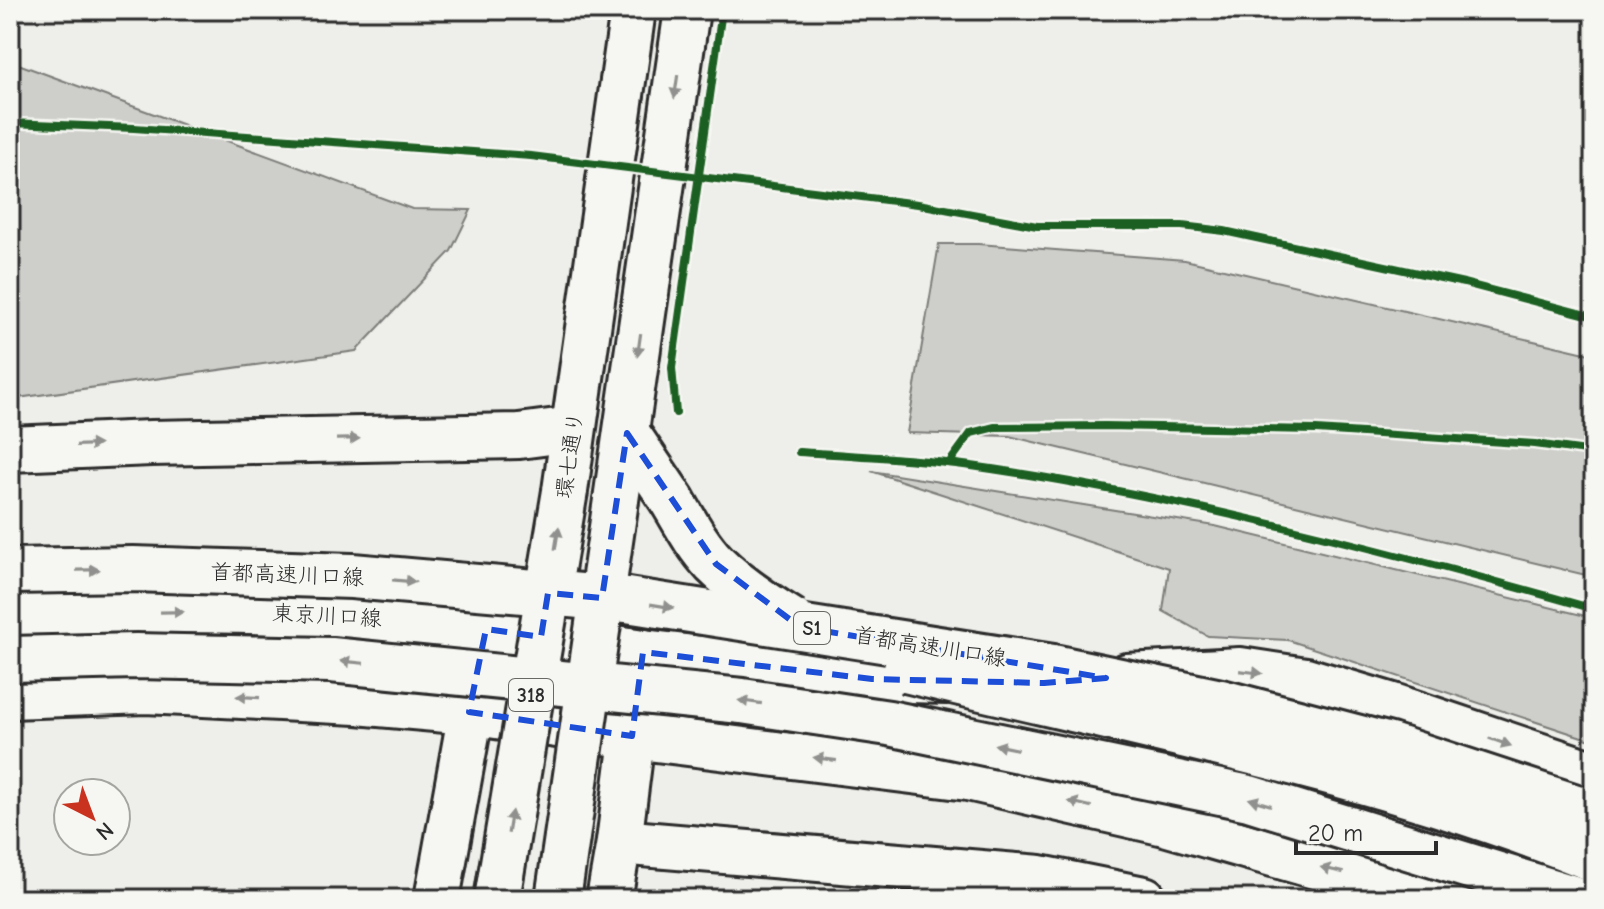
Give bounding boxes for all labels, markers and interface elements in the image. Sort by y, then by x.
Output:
one-way arrow [669,75,682,100]
one-way arrow [633,333,646,358]
street label: 環七通り [551,410,589,500]
one-way arrow [336,433,361,445]
one-way arrow [76,439,101,452]
one-way arrow [552,525,564,550]
street label: 首都高速川口線 [210,559,364,591]
one-way arrow [76,563,101,576]
one-way arrow [392,575,417,588]
street label: 東京川口線 [271,600,383,632]
one-way arrow [650,600,675,612]
one-way arrow [160,606,185,618]
road number: S1 [794,612,830,644]
street label: 首都高速川口線 [852,622,1008,672]
one-way arrow [339,655,364,668]
one-way arrow [1238,666,1263,679]
road number: 318 [509,679,553,711]
one-way arrow [235,690,260,703]
one-way arrow [737,695,762,708]
one-way arrow [1488,737,1512,749]
one-way arrow [993,740,1018,753]
one-way arrow [812,752,837,765]
north arrow [52,777,132,857]
one-way arrow [1248,795,1272,808]
one-way arrow [1068,797,1093,810]
scale bar [1296,805,1436,855]
one-way arrow [504,809,517,834]
text: N [91,817,119,846]
text: 20 m [1308,819,1363,847]
one-way arrow [1319,863,1344,876]

